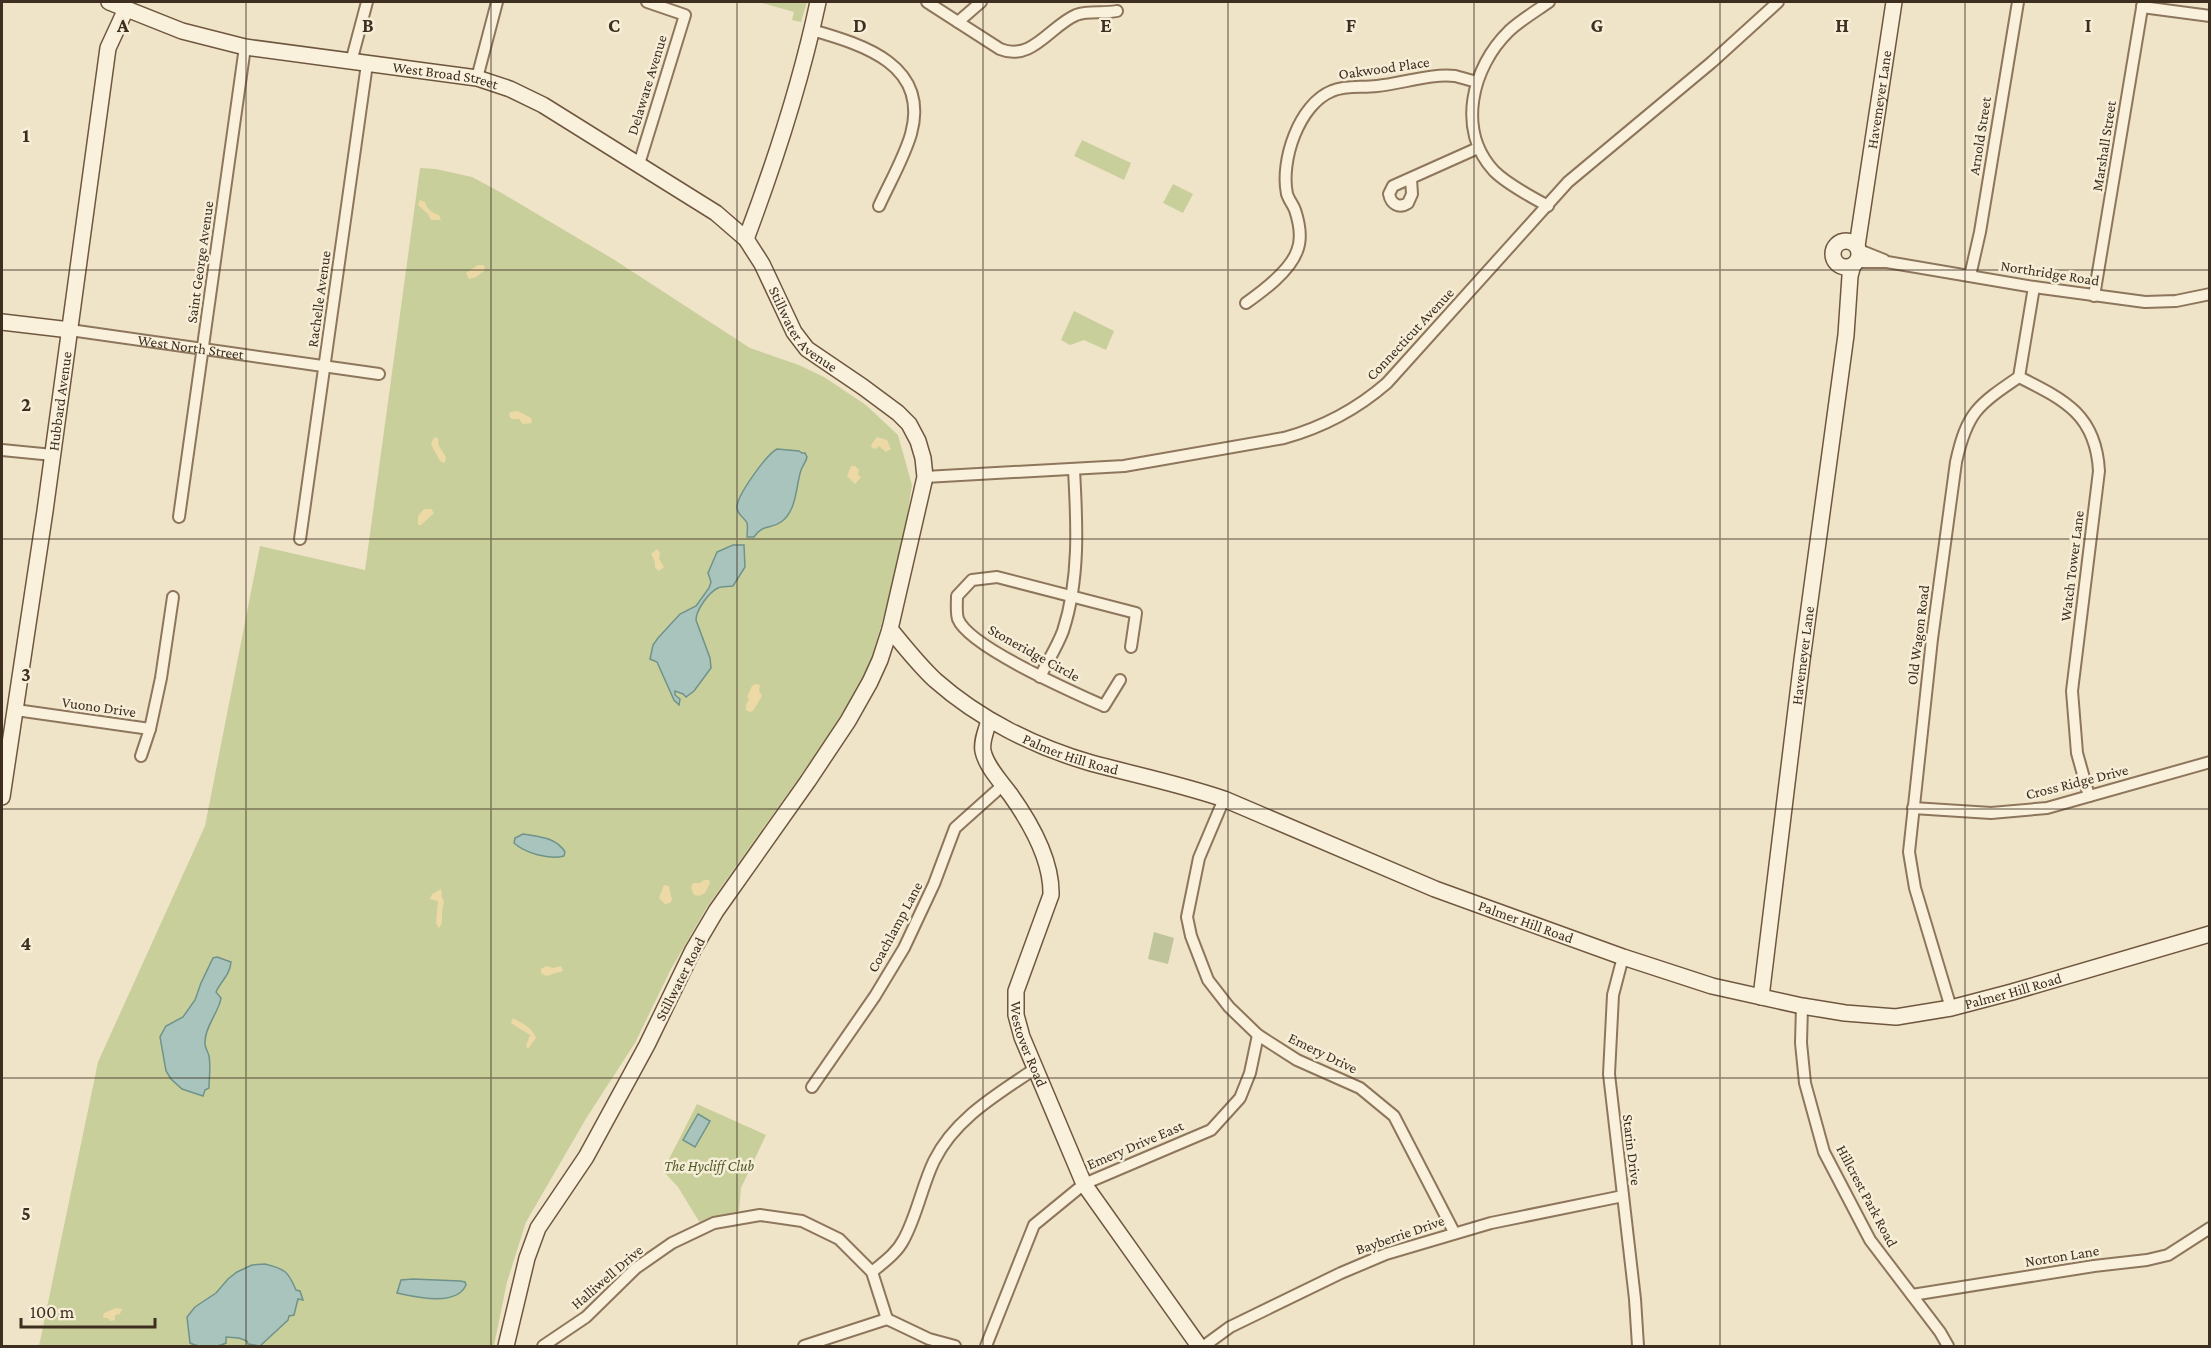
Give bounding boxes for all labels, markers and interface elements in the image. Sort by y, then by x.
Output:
text: A [116,14,130,36]
text: B [362,14,374,36]
text: C [608,14,620,36]
text: D [853,14,867,36]
text: E [1100,14,1112,36]
text: F [1346,14,1357,36]
text: G [1591,14,1604,36]
text: H [1835,14,1849,36]
text: I [2085,14,2092,36]
street label: Delaware Avenue [624,33,670,137]
street label: Havemeyer Lane [1864,49,1895,150]
street label: Oakwood Place [1338,54,1431,82]
street label: West Broad Street [392,59,501,93]
street label: Arnold Street [1966,95,1994,176]
street label: Marshall Street [2089,99,2119,192]
text: 1 [22,124,30,146]
street label: Saint George Avenue [184,200,218,324]
street label: Rachelle Avenue [304,249,334,348]
street label: Northridge Road [1999,257,2101,290]
street label: Stillwater Avenue [766,284,841,375]
street label: Connecticut Avenue [1363,284,1457,383]
street label: West North Street [137,332,246,363]
street label: Hubbard Avenue [45,350,75,452]
text: 2 [21,393,31,415]
street label: Watch Tower Lane [2057,509,2087,622]
street label: Old Wagon Road [1904,584,1933,686]
street label: Havemeyer Lane [1789,605,1817,706]
street label: Stoneridge Circle [985,621,1083,686]
text: 3 [21,663,31,685]
street label: Vuono Drive [61,694,137,720]
street label: Palmer Hill Road [1020,730,1120,778]
street label: Cross Ridge Drive [2024,761,2131,803]
street label: Coachlamp Lane [864,879,927,975]
street label: Palmer Hill Road [1476,897,1576,946]
text: 4 [21,932,32,954]
street label: Stillwater Road [652,934,708,1023]
street label: Palmer Hill Road [1963,970,2064,1012]
street label: Westover Road [1008,1001,1050,1089]
street label: Emery Drive [1286,1029,1360,1078]
street label: Starin Drive [1620,1113,1644,1187]
street label: Emery Drive East [1084,1117,1187,1173]
street label: Hillcrest Park Road [1833,1142,1901,1250]
park label: The Hycliff Club [664,1158,754,1175]
text: 5 [21,1202,31,1224]
street label: Bayberrie Drive [1354,1212,1447,1259]
street label: Halliwell Drive [568,1241,646,1312]
street label: Norton Lane [2024,1242,2101,1270]
scale bar [21,1291,154,1329]
text: 100 m [30,1302,75,1322]

